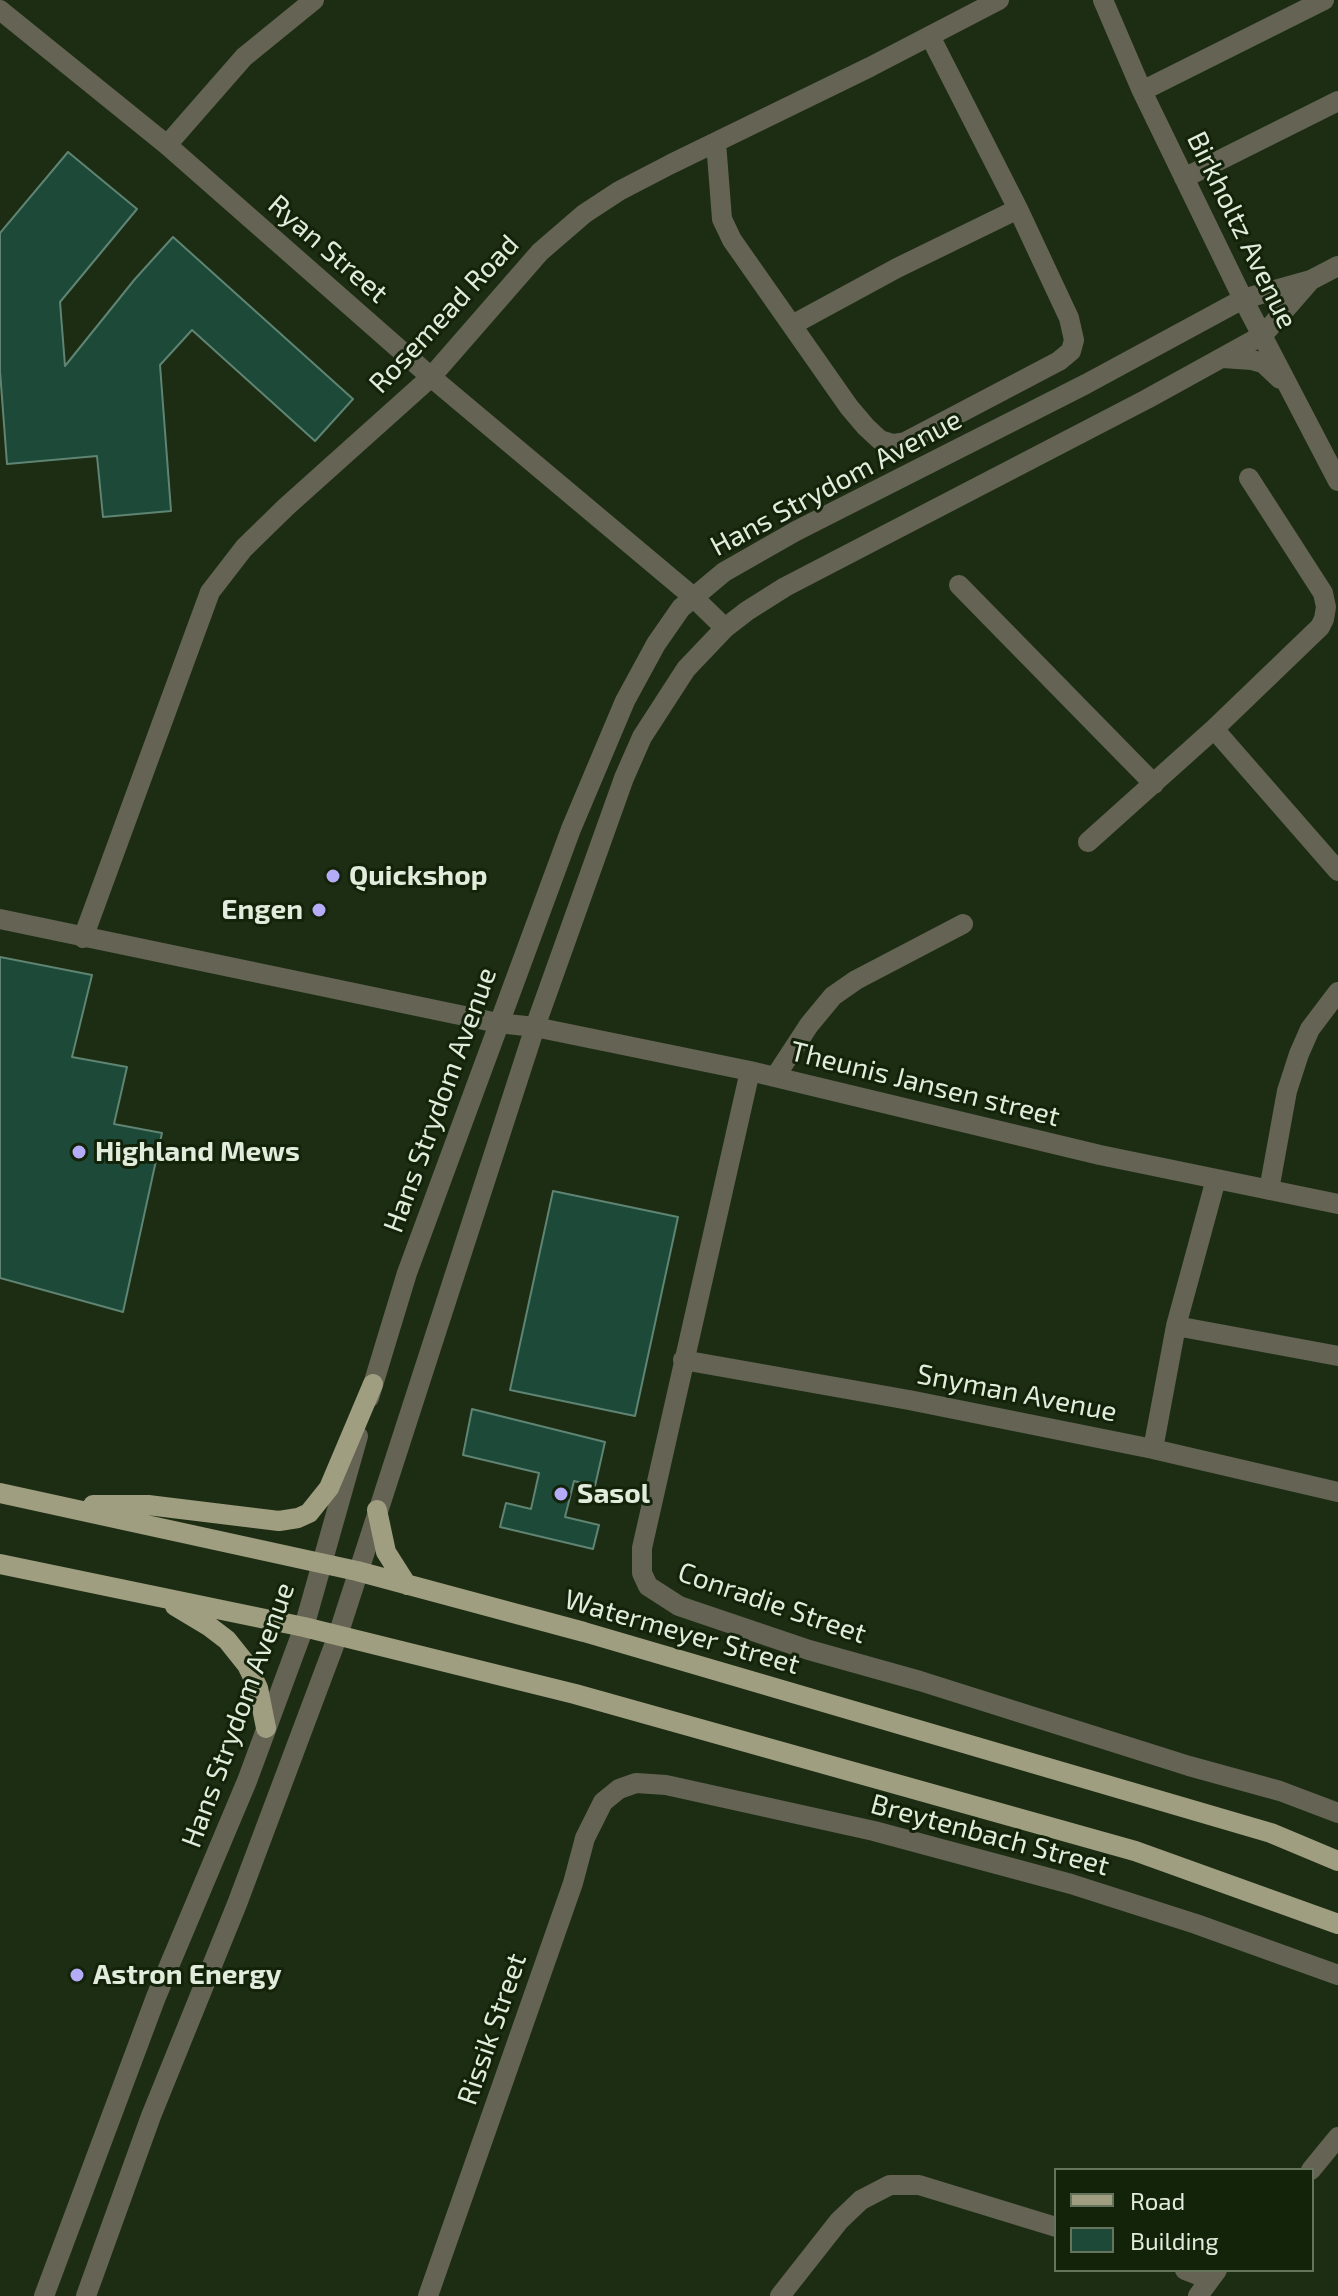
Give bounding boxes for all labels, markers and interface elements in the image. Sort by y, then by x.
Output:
street label: Birkholtz Avenue [1180,126,1304,334]
street label: Ryan Street [261,188,395,310]
street label: Rosemead Road [362,228,526,400]
street label: Hans Strydom Avenue [705,403,967,563]
place label: Quickshop [349,859,488,893]
marker: Quickshop [324,867,342,885]
place label: Engen [221,893,303,927]
marker: Engen [310,901,328,919]
street label: Hans Strydom Avenue [376,963,504,1237]
street label: Theunis Jansen street [787,1034,1063,1134]
place label: Highland Mews [95,1135,300,1169]
marker: Highland Mews [70,1143,88,1161]
street label: Snyman Avenue [914,1357,1120,1429]
place label: Sasol [577,1477,650,1511]
marker: Sasol [552,1485,570,1503]
street label: Conradie Street [673,1555,871,1651]
street label: Hans Strydom Avenue [174,1578,302,1852]
street label: Watermeyer Street [561,1582,803,1682]
street label: Breytenbach Street [867,1787,1113,1883]
street label: Rissik Street [450,1949,534,2109]
place label: Astron Energy [93,1958,282,1992]
marker: Astron Energy [68,1966,86,1984]
legend [1054,2168,1314,2272]
text: Road [1130,2186,1185,2215]
text: Building [1130,2226,1219,2255]

